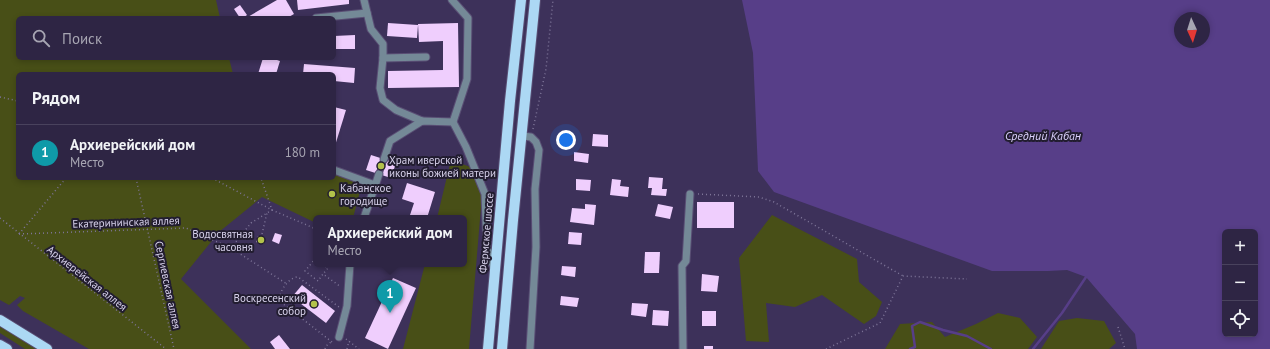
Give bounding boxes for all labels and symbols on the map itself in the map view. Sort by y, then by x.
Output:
north arrow [1174,12,1210,48]
water label: Средний Кабан [1005,128,1082,143]
your location [556,130,576,150]
place label: Храм иверской иконы божией матери [389,153,496,180]
marker: Храм иверской иконы божией матери [376,161,386,171]
place label: Кабанское городище [340,181,391,208]
marker: Кабанское городище [327,189,337,199]
street label: Фермское шоссе [476,192,497,274]
street label: Екатерининская аллея [72,213,180,231]
place label: Водосвятная часовня [192,227,253,254]
marker: Водосвятная часовня [256,235,266,245]
street label: Сергиевская аллея [152,240,184,330]
street label: Архиерейская аллея [44,242,130,314]
pin: 1 [377,280,403,313]
place label: Воскресенский собор [234,291,306,318]
marker: Воскресенский собор [309,299,319,309]

